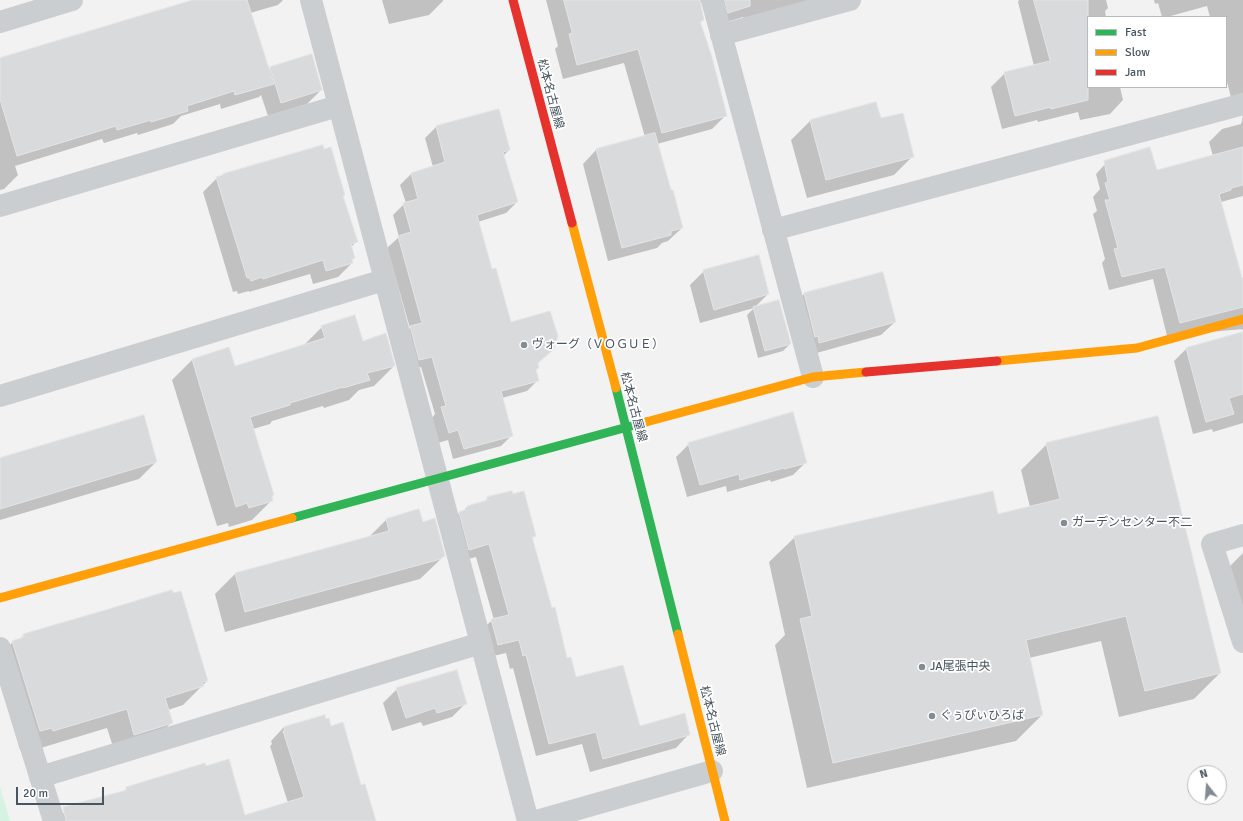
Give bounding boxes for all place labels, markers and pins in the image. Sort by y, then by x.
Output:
place label: ヴォーグ（ＶＯＧＵＥ） [532,338,664,352]
marker: ヴォーグ（ＶＯＧＵＥ） [519,340,529,350]
place label: ガーデンセンター不二 [1072,516,1192,530]
marker: ガーデンセンター不二 [1059,518,1069,528]
place label: JA尾張中央 [930,660,990,674]
marker: JA尾張中央 [917,662,927,672]
place label: ぐぅぴぃひろば [940,709,1024,723]
marker: ぐぅぴぃひろば [927,711,937,721]

